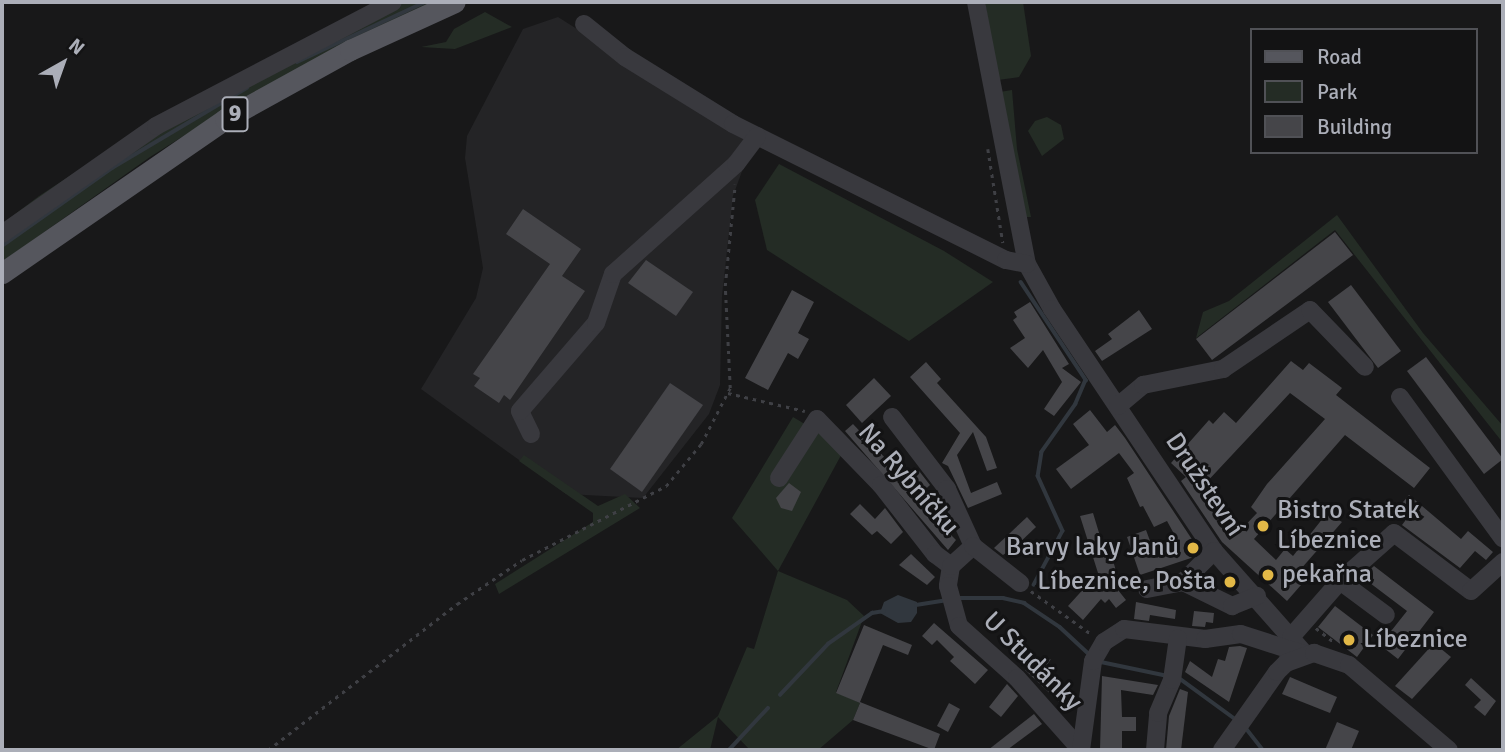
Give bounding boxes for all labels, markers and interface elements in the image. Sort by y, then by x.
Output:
north arrow [28,28,98,98]
legend [1250,28,1477,154]
text: N [64,33,89,60]
text: Road [1317,44,1362,70]
text: Park [1317,79,1357,105]
road number: 9 [221,93,249,134]
text: Building [1317,114,1392,140]
street label: Na Rybníčku [851,418,965,542]
street label: Družstevní [1158,427,1250,543]
place label: Bistro Statek Líbeznice [1277,495,1420,556]
marker: Bistro Statek Líbeznice [1255,518,1271,534]
place label: Barvy laky Janů [1006,532,1179,564]
marker: Barvy laky Janů [1185,540,1201,556]
place label: pekařna [1282,559,1372,591]
place label: Líbeznice, Pošta [1037,566,1216,598]
marker: pekařna [1260,567,1276,583]
marker: Líbeznice, Pošta [1222,574,1238,590]
street label: U Studánky [976,606,1088,718]
place label: Líbeznice [1363,624,1468,656]
marker: Líbeznice [1341,632,1357,648]

